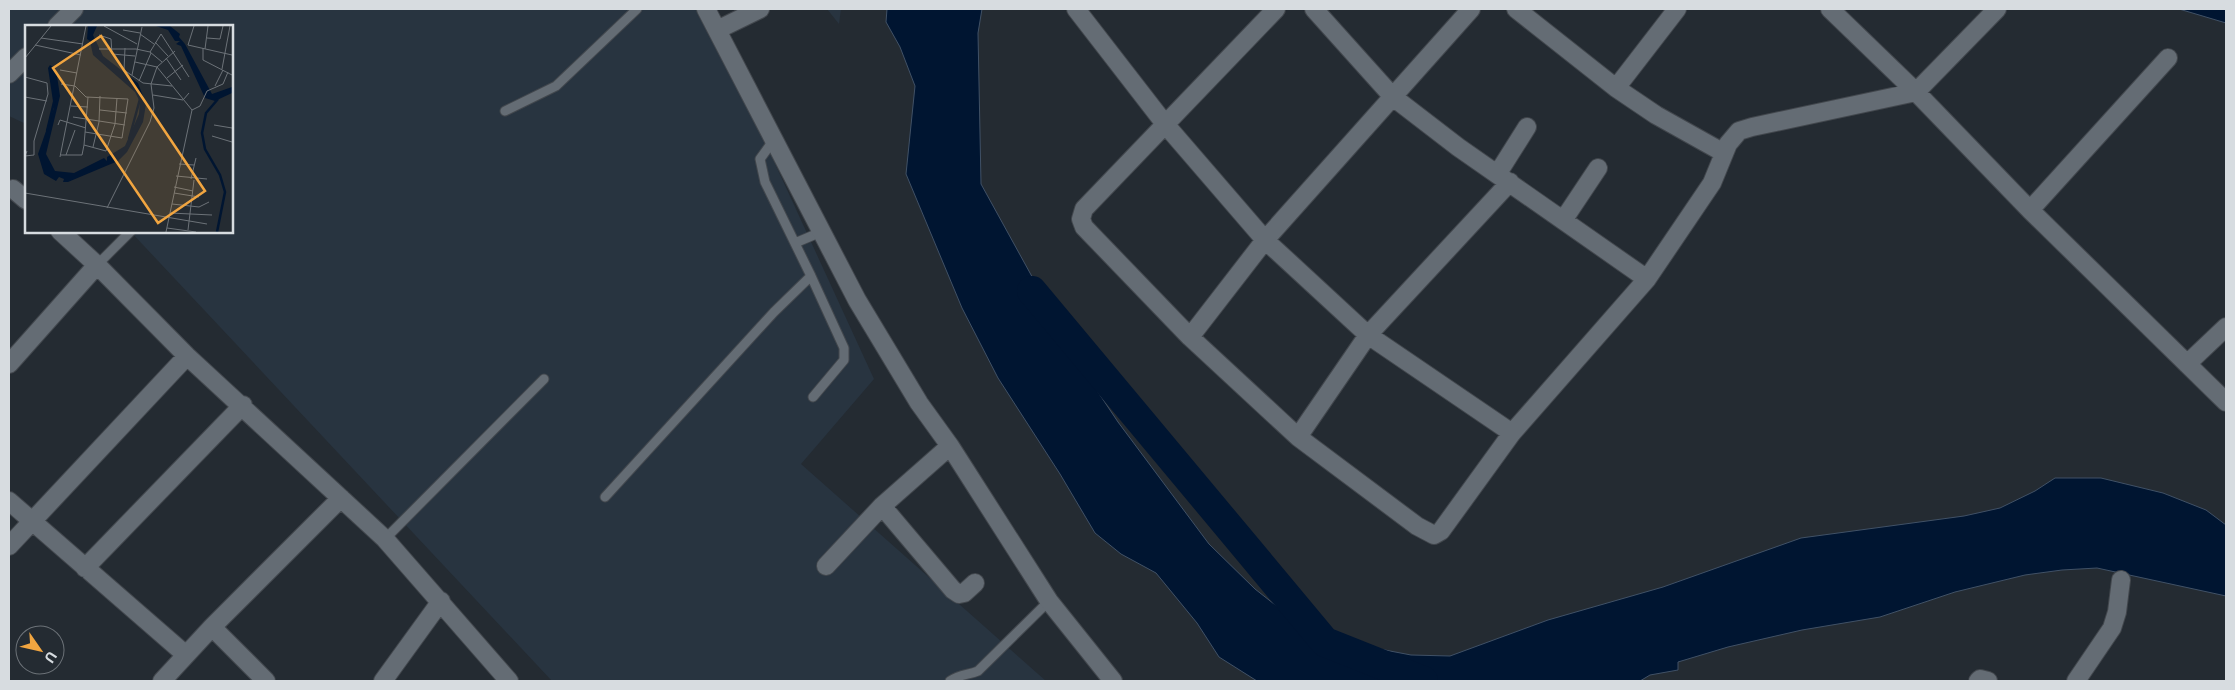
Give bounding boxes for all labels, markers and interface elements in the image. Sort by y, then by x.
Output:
inset map [25,25,232,232]
north arrow [15,625,65,675]
text: U [40,648,62,667]

